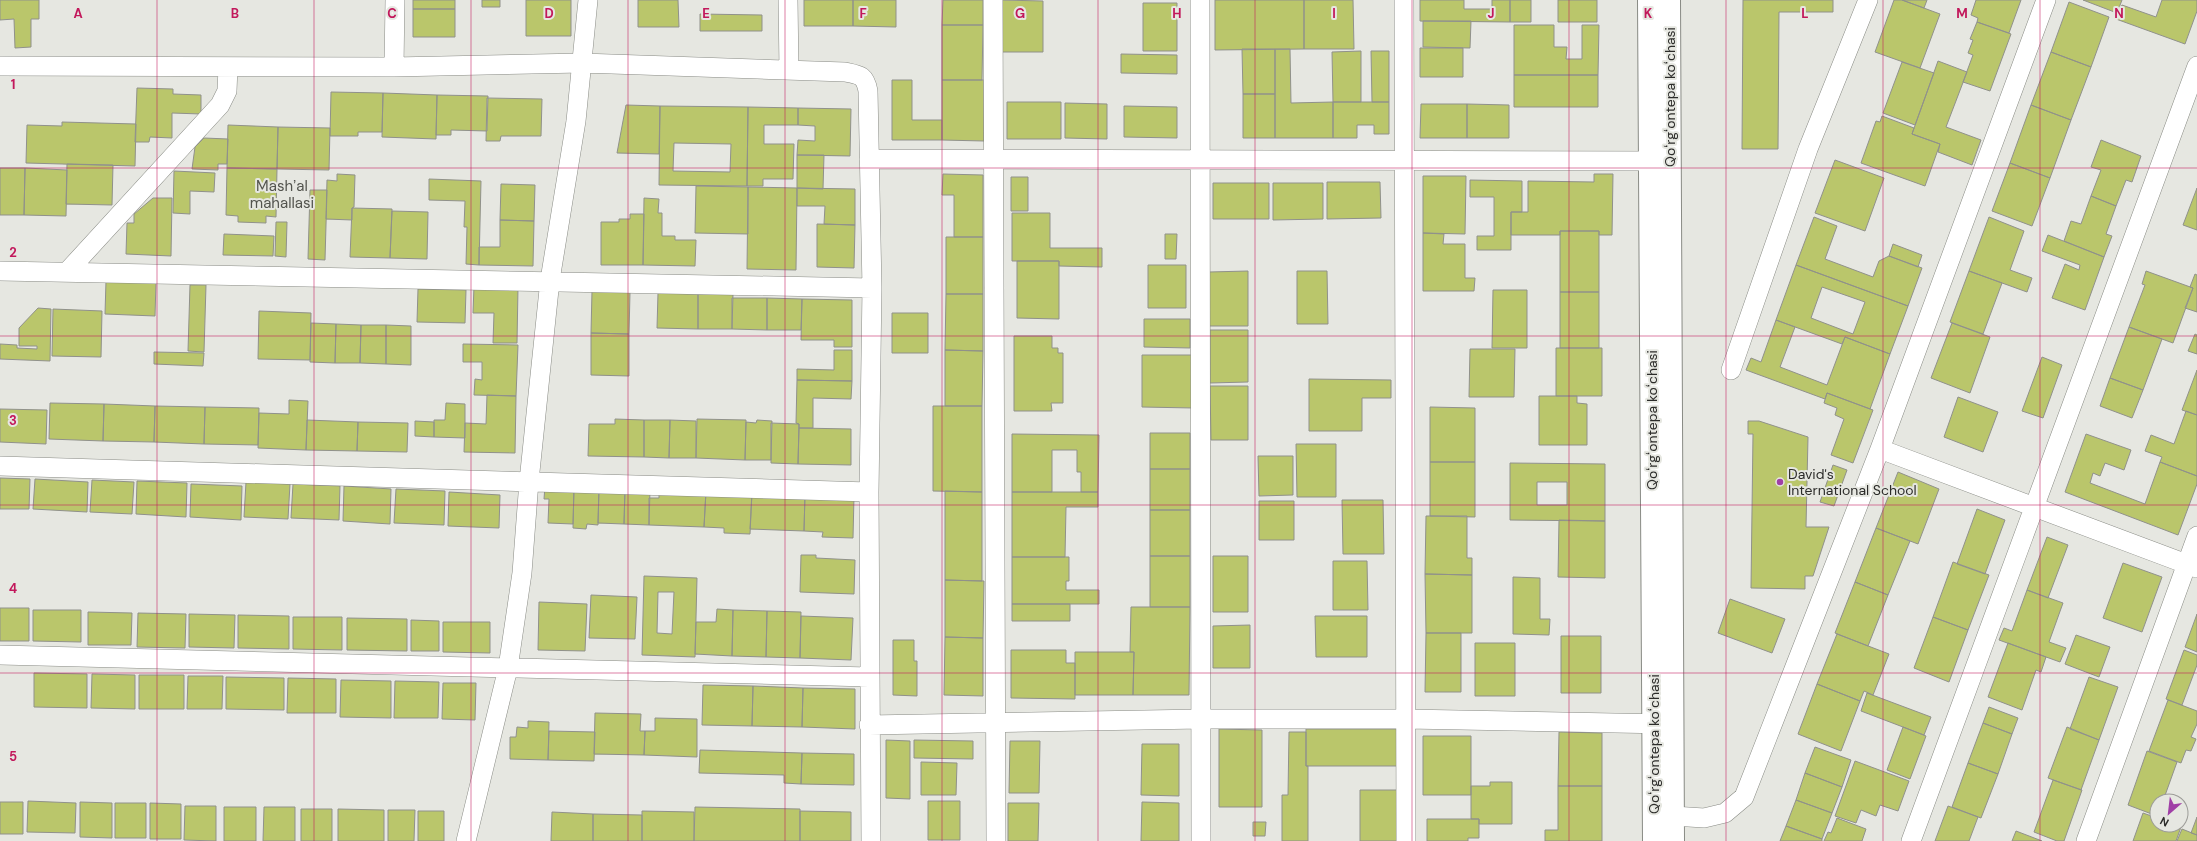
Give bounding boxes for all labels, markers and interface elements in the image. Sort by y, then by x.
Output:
text: A [73,5,83,22]
text: B [231,5,239,22]
text: C [387,5,397,22]
text: D [544,5,554,22]
text: E [702,5,710,22]
text: F [859,5,867,22]
text: G [1015,5,1025,22]
text: H [1172,5,1182,22]
text: I [1332,5,1336,22]
text: J [1487,5,1495,22]
text: K [1644,5,1653,22]
text: L [1801,5,1809,22]
text: M [1956,5,1968,22]
text: N [2114,5,2124,22]
street label: Qoʻrgʻontepa koʻchasi [1661,27,1679,167]
text: 1 [11,76,15,93]
district label: Mashʼal mahallasi [250,176,314,213]
text: 2 [9,244,17,261]
street label: Qoʻrgʻontepa koʻchasi [1643,350,1661,490]
text: 3 [9,412,17,429]
place label: David's International School [1788,465,1917,499]
marker: David's International School [1775,477,1785,487]
text: 4 [9,580,17,597]
street label: Qoʻrgʻontepa koʻchasi [1645,674,1663,814]
text: 5 [9,748,17,765]
north arrow [2149,793,2189,833]
text: N [2157,814,2171,830]

